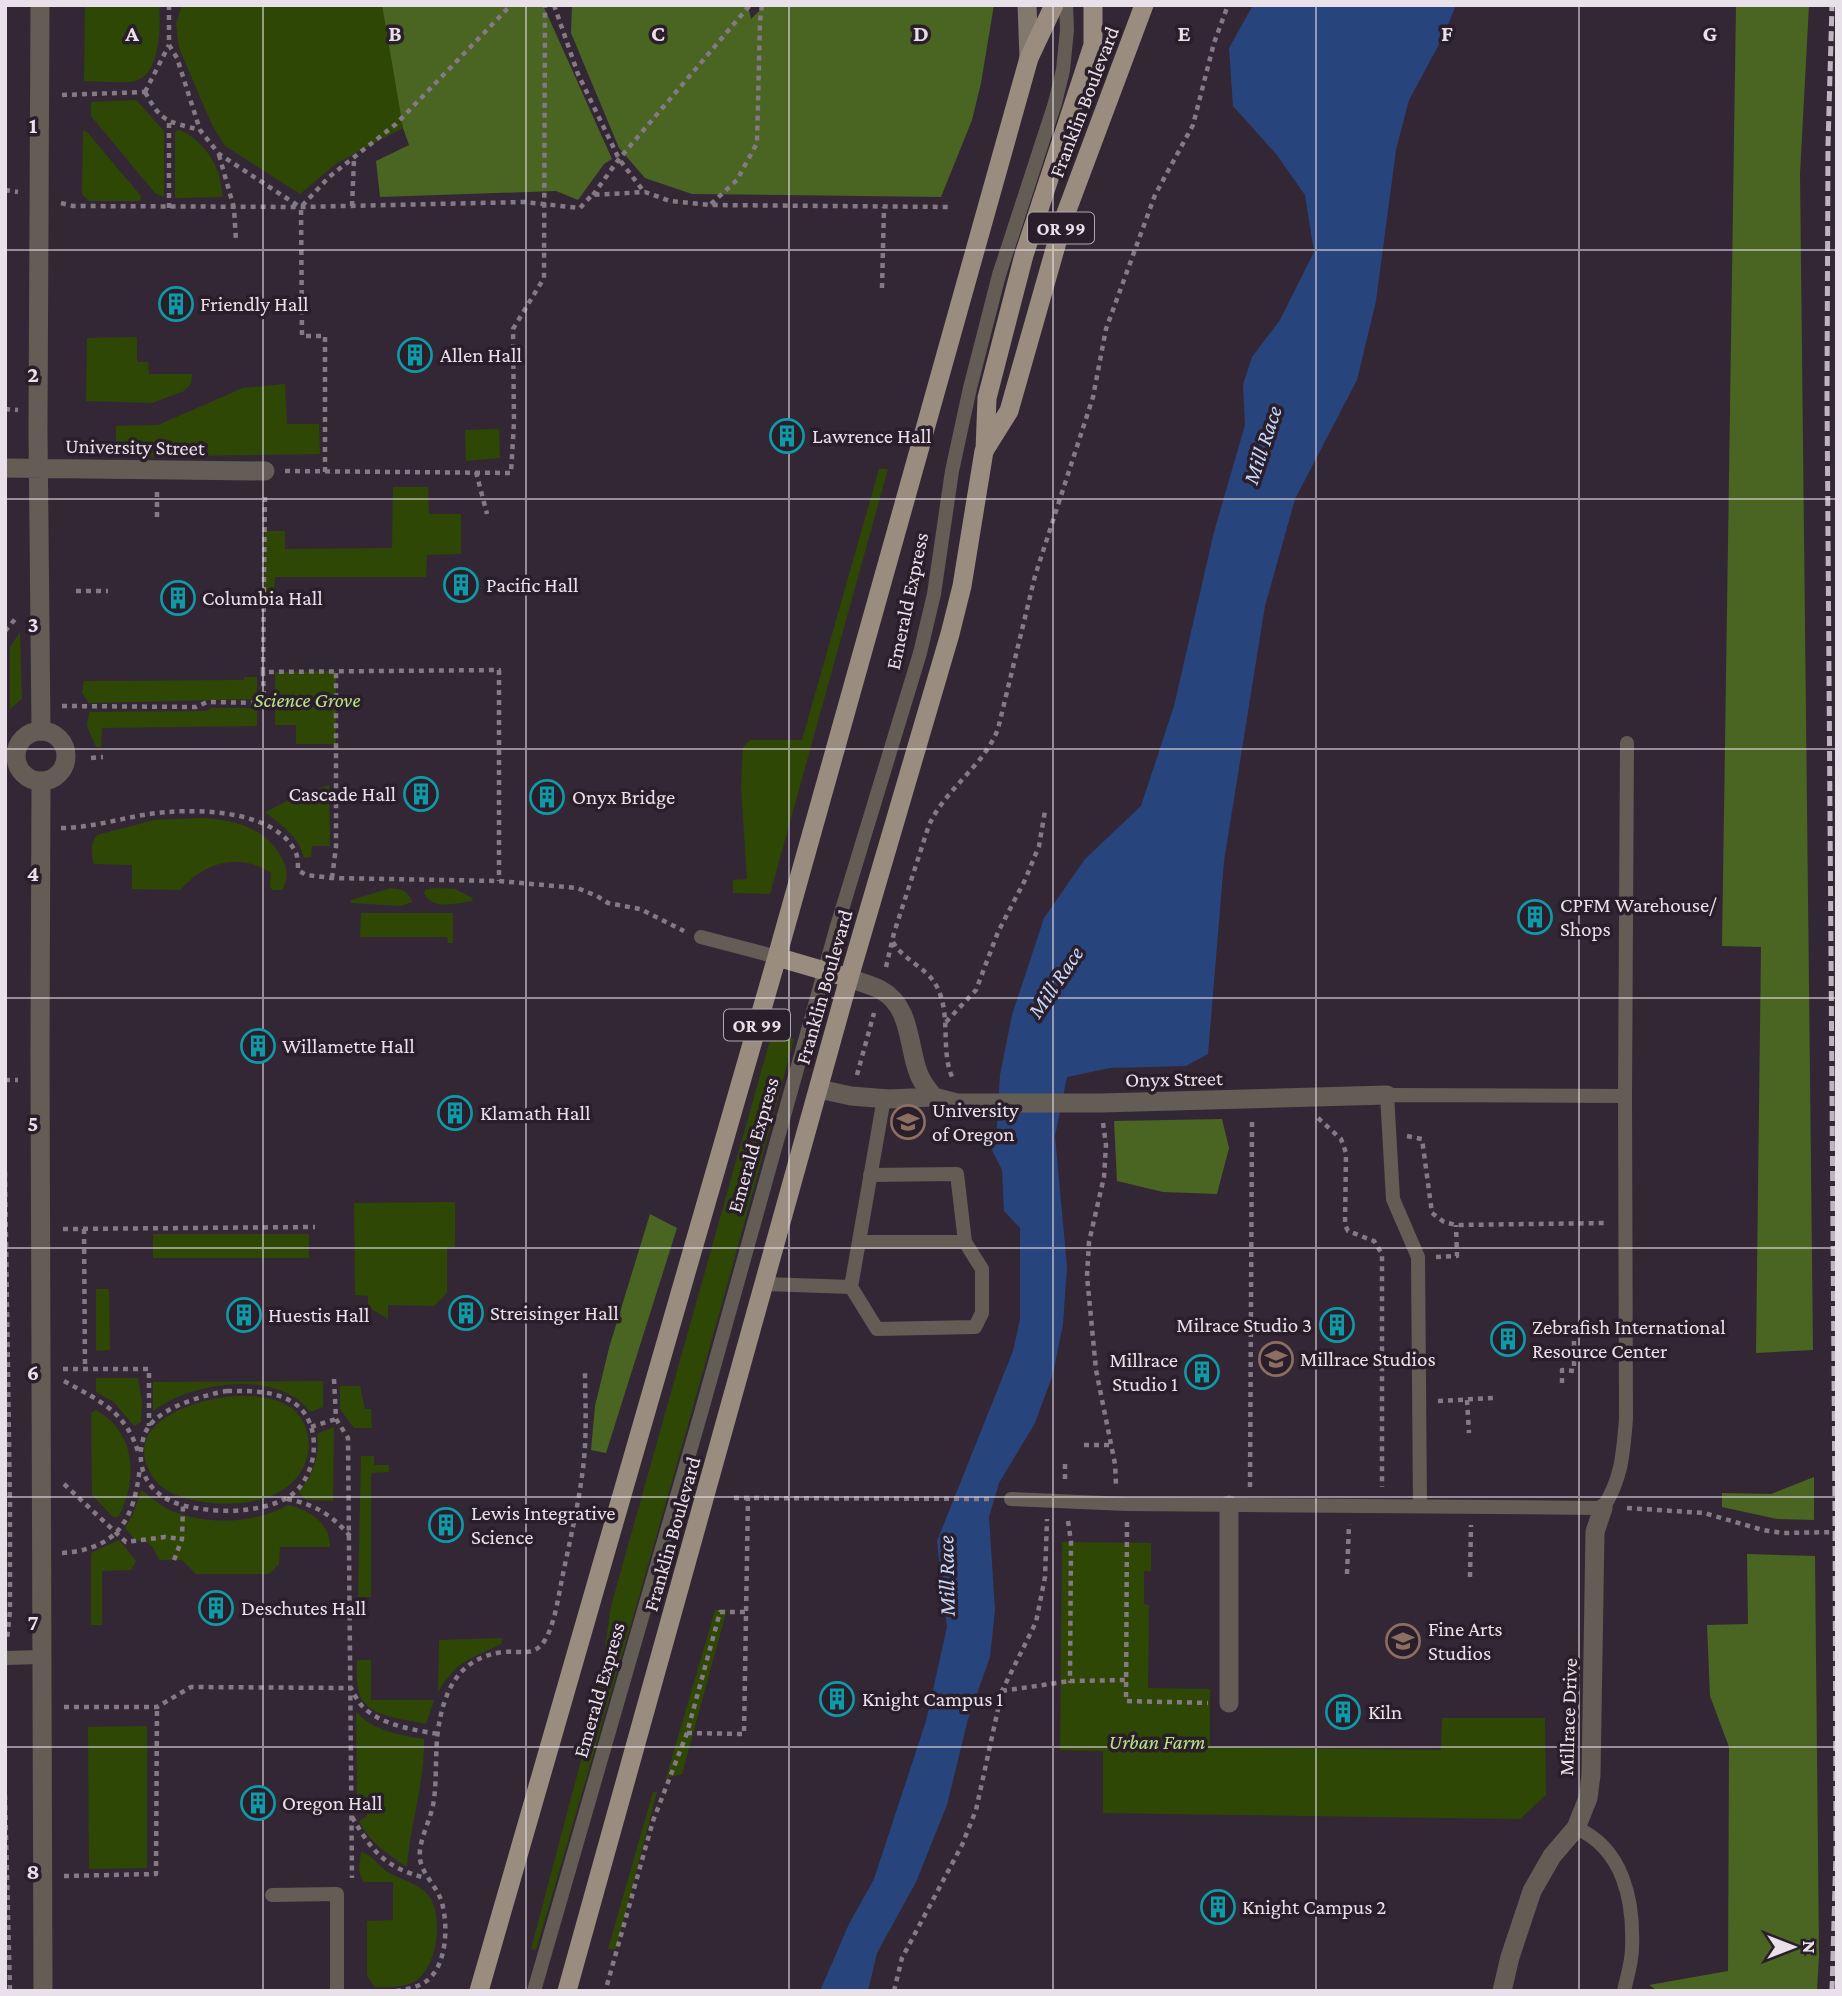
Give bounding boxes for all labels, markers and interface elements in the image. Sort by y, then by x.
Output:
text: A [124,20,139,46]
text: B [388,20,402,46]
text: C [651,20,665,46]
text: D [913,20,929,46]
text: E [1177,20,1191,46]
text: F [1441,20,1453,46]
text: G [1703,20,1718,46]
street label: Franklin Boulevard [1044,23,1124,181]
text: 1 [29,112,38,138]
road number: OR 99 [1028,212,1094,244]
building icon: Friendly Hall [157,285,195,323]
place label: Friendly Hall [200,292,308,316]
building icon: Allen Hall [396,336,434,374]
place label: Allen Hall [440,343,522,367]
text: 2 [27,361,39,387]
water label: Mill Race [1237,402,1287,488]
building icon: Lawrence Hall [768,417,806,455]
place label: Lawrence Hall [812,424,931,448]
street label: University Street [65,434,206,460]
street label: Emerald Express [881,530,933,672]
building icon: Pacific Hall [442,566,480,604]
place label: Pacific Hall [486,573,579,597]
building icon: Columbia Hall [159,579,197,617]
place label: Columbia Hall [202,586,323,610]
text: 3 [27,611,39,637]
park label: Science Grove [254,688,360,712]
building icon: Cascade Hall [402,775,440,813]
building icon: Onyx Bridge [528,778,566,816]
place label: Cascade Hall [289,782,396,806]
place label: Onyx Bridge [572,785,675,809]
text: 4 [27,860,39,886]
place label: CPFM Warehouse/ Shops [1560,893,1717,941]
building icon: CPFM Warehouse/ Shops [1516,898,1554,936]
street label: Franklin Boulevard [790,907,858,1067]
water label: Mill Race [1021,941,1089,1024]
road number: OR 99 [724,1009,790,1040]
building icon: Willamette Hall [239,1027,277,1065]
place label: Willamette Hall [282,1034,415,1058]
street label: Onyx Street [1125,1066,1224,1092]
street label: Emerald Express [722,1075,784,1215]
building icon: Klamath Hall [436,1094,474,1132]
place label: University of Oregon [932,1098,1019,1146]
place label: Klamath Hall [480,1101,591,1125]
school or university icon: University of Oregon [889,1103,927,1141]
text: 5 [27,1110,39,1136]
building icon: Streisinger Hall [447,1294,485,1332]
building icon: Huestis Hall [225,1296,263,1334]
place label: Streisinger Hall [490,1301,619,1325]
place label: Huestis Hall [268,1303,370,1327]
building icon: Milrace Studio 3 [1318,1306,1356,1344]
place label: Milrace Studio 3 [1176,1313,1312,1337]
place label: Zebrafish International Resource Center [1532,1315,1726,1363]
building icon: Zebrafish International Resource Center [1489,1320,1527,1358]
school or university icon: Millrace Studios [1257,1340,1295,1378]
place label: Millrace Studios [1300,1347,1436,1371]
place label: Millrace Studio 1 [1109,1348,1178,1396]
building icon: Millrace Studio 1 [1183,1353,1221,1391]
text: 6 [27,1359,39,1385]
street label: Franklin Boulevard [638,1454,706,1614]
place label: Lewis Integrative Science [471,1501,616,1549]
building icon: Lewis Integrative Science [427,1506,465,1544]
water label: Mill Race [932,1535,960,1618]
building icon: Deschutes Hall [197,1589,235,1627]
place label: Deschutes Hall [241,1596,366,1620]
text: 7 [27,1609,39,1635]
place label: Fine Arts Studios [1428,1617,1503,1665]
street label: Emerald Express [568,1620,630,1760]
school or university icon: Fine Arts Studios [1384,1622,1422,1660]
street label: Millrace Drive [1554,1658,1582,1776]
building icon: Knight Campus 1 [818,1680,856,1718]
place label: Knight Campus 1 [862,1687,1003,1711]
building icon: Kiln [1324,1693,1362,1731]
place label: Kiln [1368,1700,1402,1724]
park label: Urban Farm [1109,1730,1205,1754]
building icon: Oregon Hall [239,1784,277,1822]
place label: Oregon Hall [282,1791,383,1815]
text: 8 [26,1858,40,1884]
building icon: Knight Campus 2 [1199,1888,1237,1926]
place label: Knight Campus 2 [1242,1895,1386,1919]
north arrow [1758,1912,1828,1982]
text: N [1799,1941,1820,1954]

